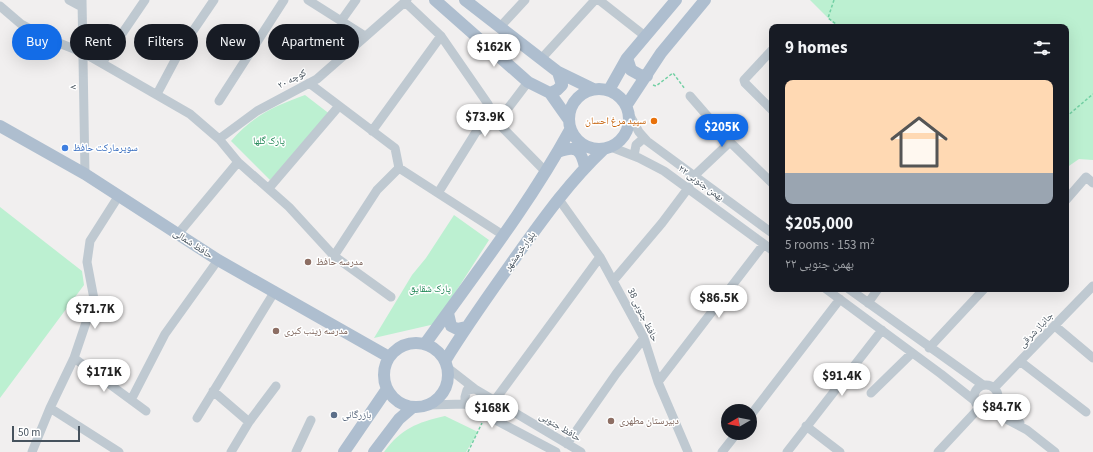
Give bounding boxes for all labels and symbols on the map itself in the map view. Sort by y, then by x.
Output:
pin: $162K [466,34,522,68]
street label: کوچه ۲۰ [275,66,309,92]
street label: ۸ [66,84,80,89]
pin: $73.9K [452,104,518,138]
place label: سپید مرغ احسان [585,114,646,128]
pin: $205K [694,114,750,148]
marker: سپید مرغ احسان [649,116,659,126]
park label: پارک گلها [253,134,285,148]
place label: سوپرمارکت حافظ [73,141,138,155]
marker: سوپرمارکت حافظ [60,143,70,153]
street label: ۲۲ بهمن جنوبی [675,162,727,204]
street label: حافظ شمالی [170,226,216,262]
street label: بلوارخرمشهر [500,228,539,274]
place label: مدرسه حافظ [316,255,364,269]
marker: مدرسه حافظ [303,257,313,267]
park label: پارک شقایق [409,282,451,296]
pin: $86.5K [686,285,752,319]
street label: حافظ جنوبی 38 [624,286,662,345]
pin: $71.7K [62,296,128,330]
street label: جانباز شرقی [1015,309,1057,351]
place label: مدرسه زینب کبری [284,324,348,338]
marker: مدرسه زینب کبری [271,326,281,336]
pin: $171K [76,359,132,393]
pin: $91.4K [809,363,875,397]
pin: $84.7K [969,394,1035,428]
pin: $168K [464,395,520,429]
north arrow [721,404,757,440]
place label: بازرگانی [342,408,372,422]
street label: حافظ جنوبی [536,409,584,445]
marker: بازرگانی [329,410,339,420]
place label: دبیرستان مطهری [619,414,679,428]
marker: دبیرستان مطهری [606,416,616,426]
scale bar [12,424,80,443]

